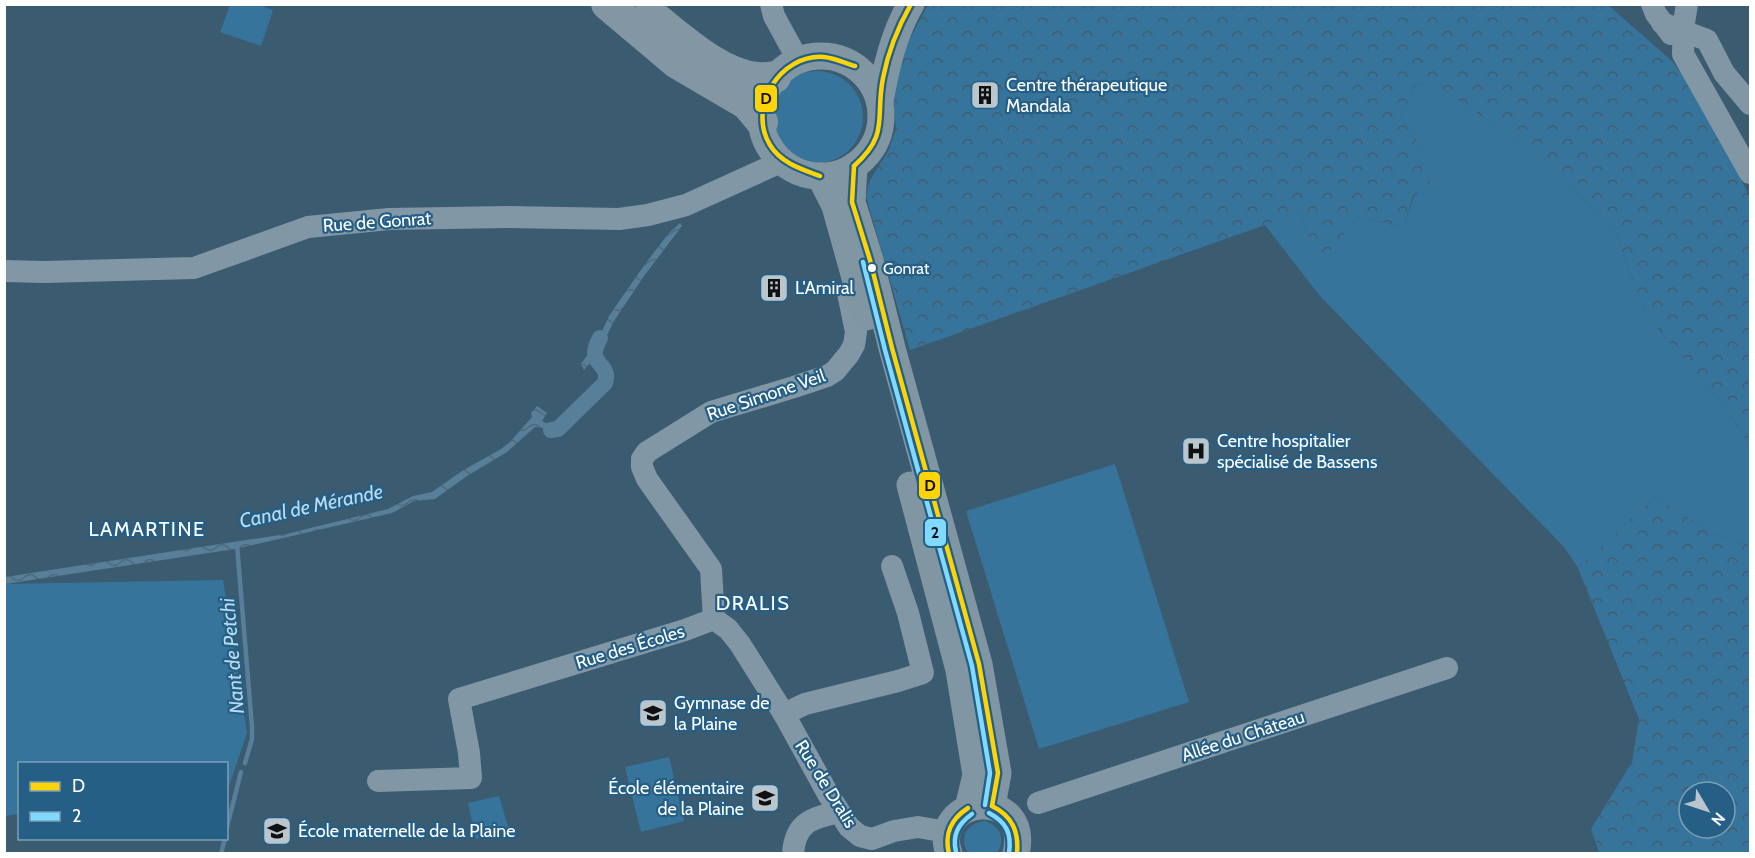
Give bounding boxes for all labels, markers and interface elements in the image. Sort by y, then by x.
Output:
place label: Centre thérapeutique Mandala [1006,74,1167,117]
building icon: Centre thérapeutique Mandala [969,79,1001,111]
line badge: D [754,84,778,113]
text: D [760,89,772,108]
street label: Rue de Gonrat [322,207,432,237]
place label: Gonrat [883,259,930,278]
marker: Gonrat [866,262,878,274]
building icon: L'Amiral [758,272,790,304]
place label: L'Amiral [795,277,855,299]
street label: Rue Simone Veil [704,364,829,426]
place label: Centre hospitalier spécialisé de Bassens [1217,430,1377,473]
hospital icon: Centre hospitalier spécialisé de Bassens [1180,435,1212,467]
line badge: D [918,471,941,500]
text: D [924,476,936,495]
water label: Canal de Mérande [237,479,385,533]
district label: LAMARTINE [88,517,206,541]
line badge: 2 [924,518,947,547]
text: 2 [931,523,939,542]
district label: DRALIS [716,591,790,615]
water label: Nant de Petchi [215,596,249,715]
street label: Rue des Écoles [573,620,687,674]
place label: Gymnase de la Plaine [674,692,769,735]
school or university icon: Gymnase de la Plaine [637,697,669,729]
street label: Allée du Château [1179,706,1307,766]
street label: Rue de Dralis [790,736,862,832]
legend [18,762,228,840]
text: D [72,775,85,797]
place label: École élémentaire de la Plaine [608,777,744,820]
north arrow [1677,780,1737,840]
school or university icon: École élémentaire de la Plaine [749,782,781,814]
text: 2 [72,805,81,827]
text: N [1707,809,1729,829]
school or university icon: École maternelle de la Plaine [261,815,293,847]
place label: École maternelle de la Plaine [298,820,516,842]

